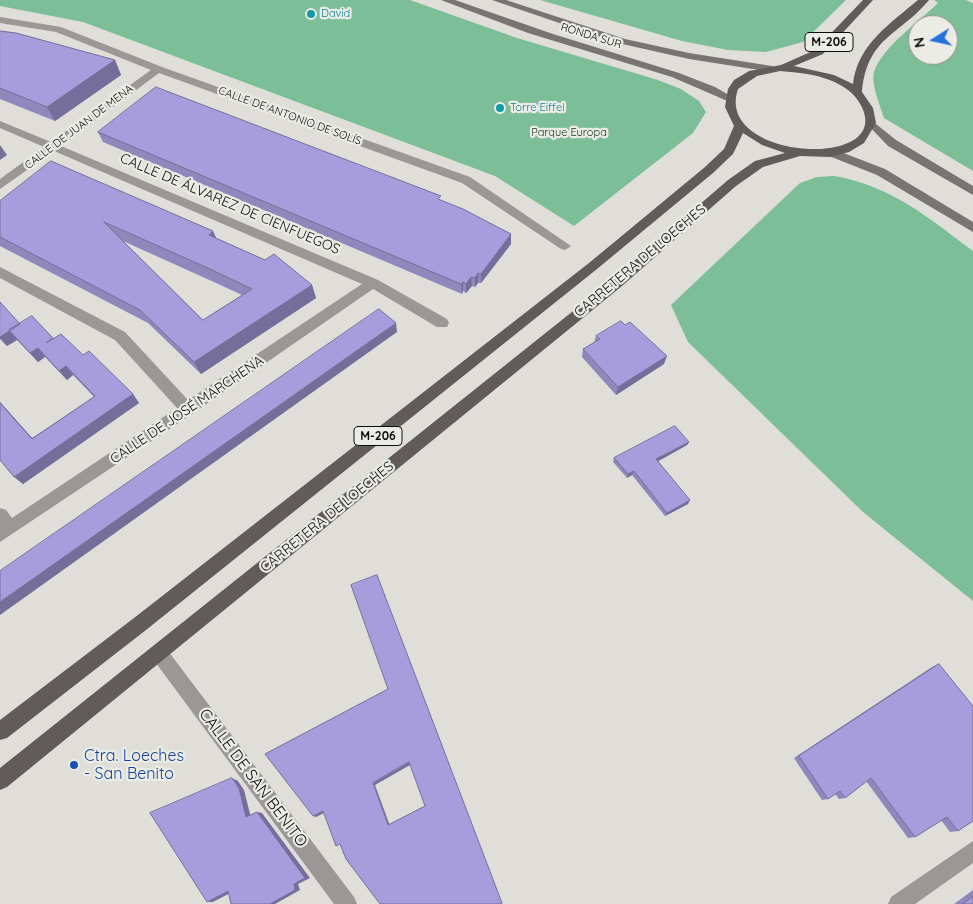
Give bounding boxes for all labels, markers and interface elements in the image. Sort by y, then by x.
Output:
place label: David [321,7,350,21]
marker: David [305,8,317,20]
north arrow [908,15,958,65]
street label: RONDA SUR [559,20,623,52]
road number: M-206 [805,32,853,52]
text: N [909,36,929,49]
street label: CALLE DE JUAN DE MENA [22,82,136,172]
street label: CALLE DE ANTONIO DE SOLÍS [217,84,363,148]
place label: Torre Eiffel [510,101,565,115]
marker: Torre Eiffel [494,102,506,114]
park label: Parque Europa [531,126,607,140]
street label: CALLE DE ÁLVAREZ DE CIENFUEGOS [117,150,343,258]
street label: CARRETERA DE LOECHES [571,201,709,321]
street label: CALLE DE JOSÉ MARCHENA [107,352,267,468]
road number: M-206 [354,426,402,446]
street label: CARRETERA DE LOECHES [257,458,397,576]
street label: CALLE DE SAN BENITO [195,705,311,851]
place label: Ctra. Loeches - San Benito [84,746,184,784]
marker: Ctra. Loeches - San Benito [68,759,80,771]

